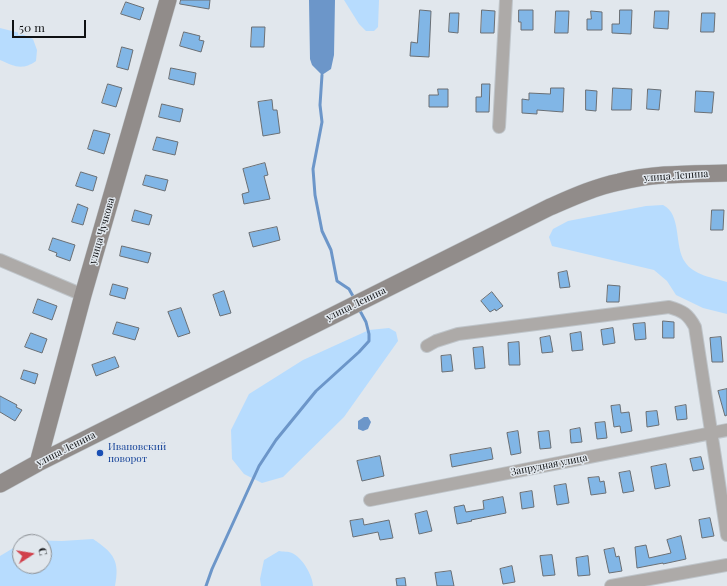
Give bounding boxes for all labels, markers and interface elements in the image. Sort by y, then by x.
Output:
scale bar [14,12,88,38]
text: 50 m [19,19,45,35]
street label: улица Ленина [643,168,709,184]
street label: улица Чучкова [87,197,117,265]
street label: улица Ленина [324,284,388,324]
street label: улица Ленина [34,429,98,469]
place label: Ивановский поворот [108,441,166,464]
marker: Ивановский поворот [95,448,105,458]
street label: Запрудная улица [510,452,588,478]
north arrow [12,534,52,574]
text: С [35,546,51,557]

